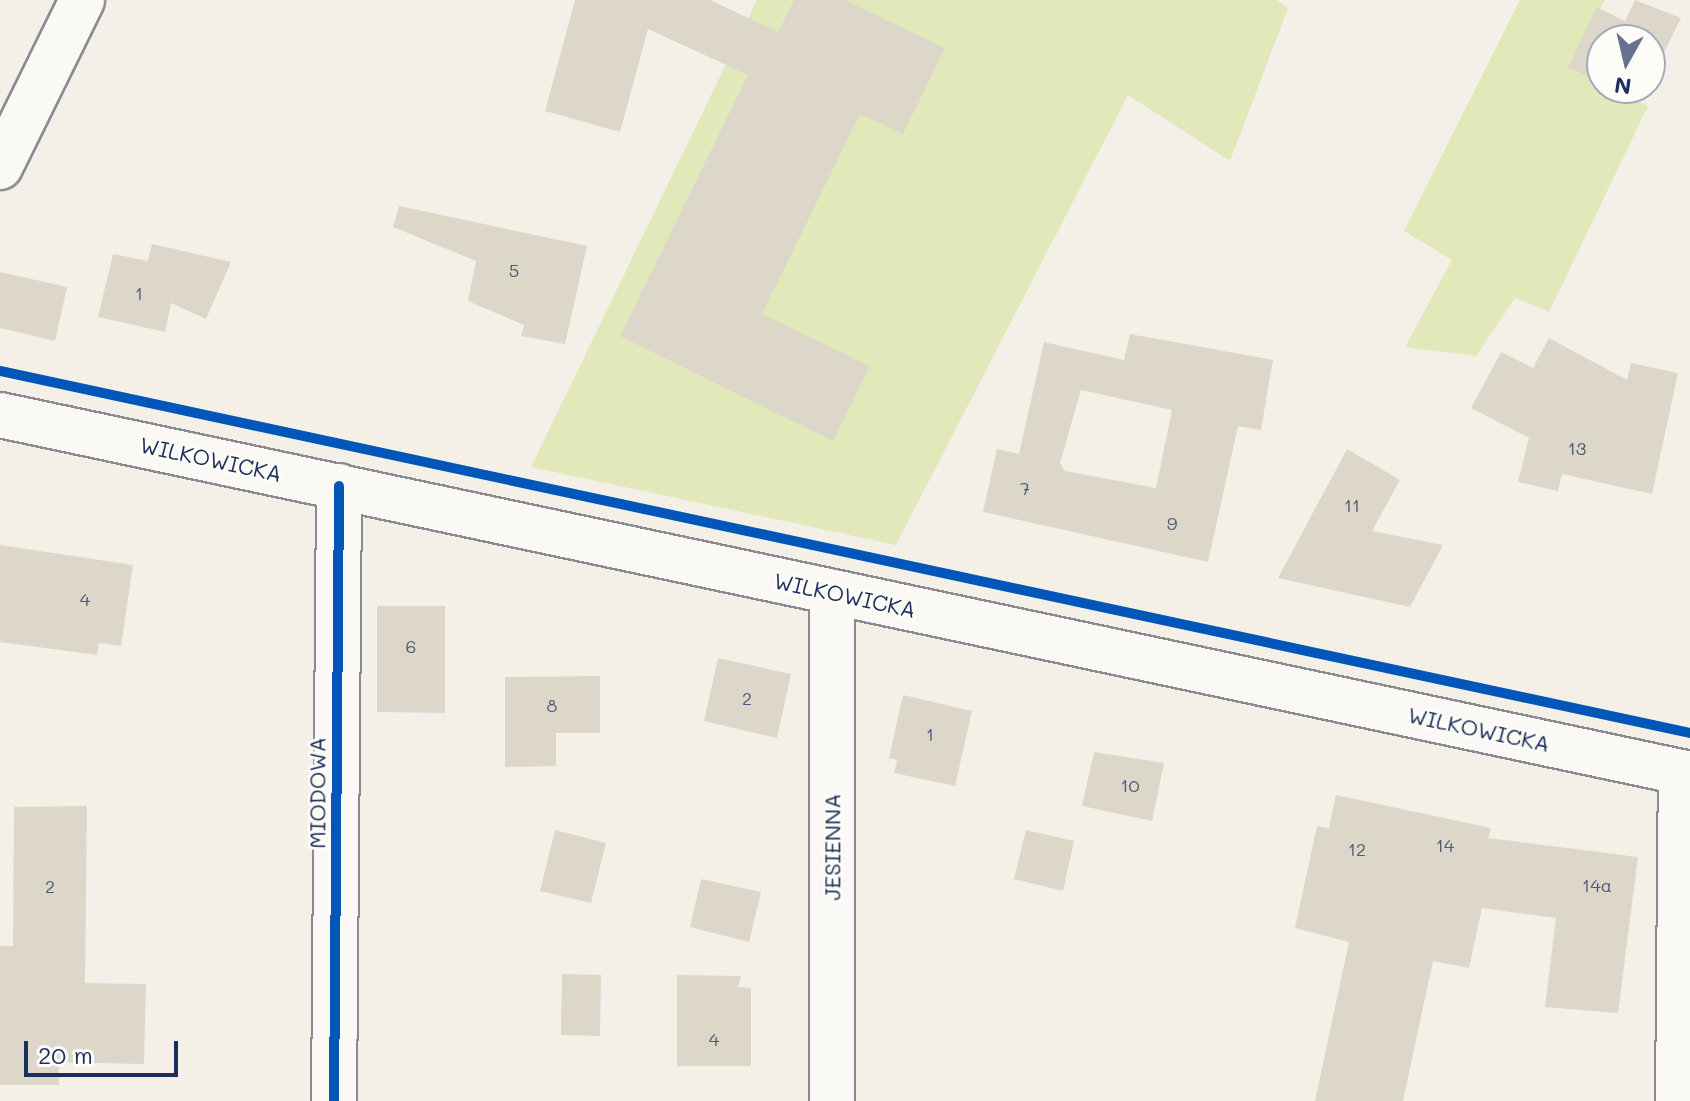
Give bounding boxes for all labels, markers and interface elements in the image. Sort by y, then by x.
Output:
north arrow [1586,24,1666,104]
text: N [1613,71,1633,102]
house number: 5 [509,259,519,281]
house number: 1 [135,282,143,304]
street label: WILKOWICKA [138,431,284,487]
house number: 13 [1568,437,1586,459]
house number: 7 [1020,477,1030,499]
house number: 11 [1344,494,1360,516]
house number: 9 [1167,512,1177,534]
street label: WILKOWICKA [772,567,918,623]
house number: 4 [80,588,90,610]
house number: 6 [406,635,416,657]
house number: 2 [742,687,752,709]
house number: 8 [547,694,557,716]
street label: WILKOWICKA [1406,701,1552,757]
house number: 1 [926,723,934,745]
street label: MIODOWA [304,737,330,849]
house number: 10 [1120,774,1140,796]
street label: JESIENNA [819,793,845,901]
house number: 14 [1436,834,1454,856]
house number: 12 [1348,838,1366,860]
house number: 14a [1582,874,1612,896]
house number: 2 [45,875,55,897]
scale bar [28,1025,182,1075]
house number: 4 [709,1028,719,1050]
text: 20 m [38,1039,93,1070]

